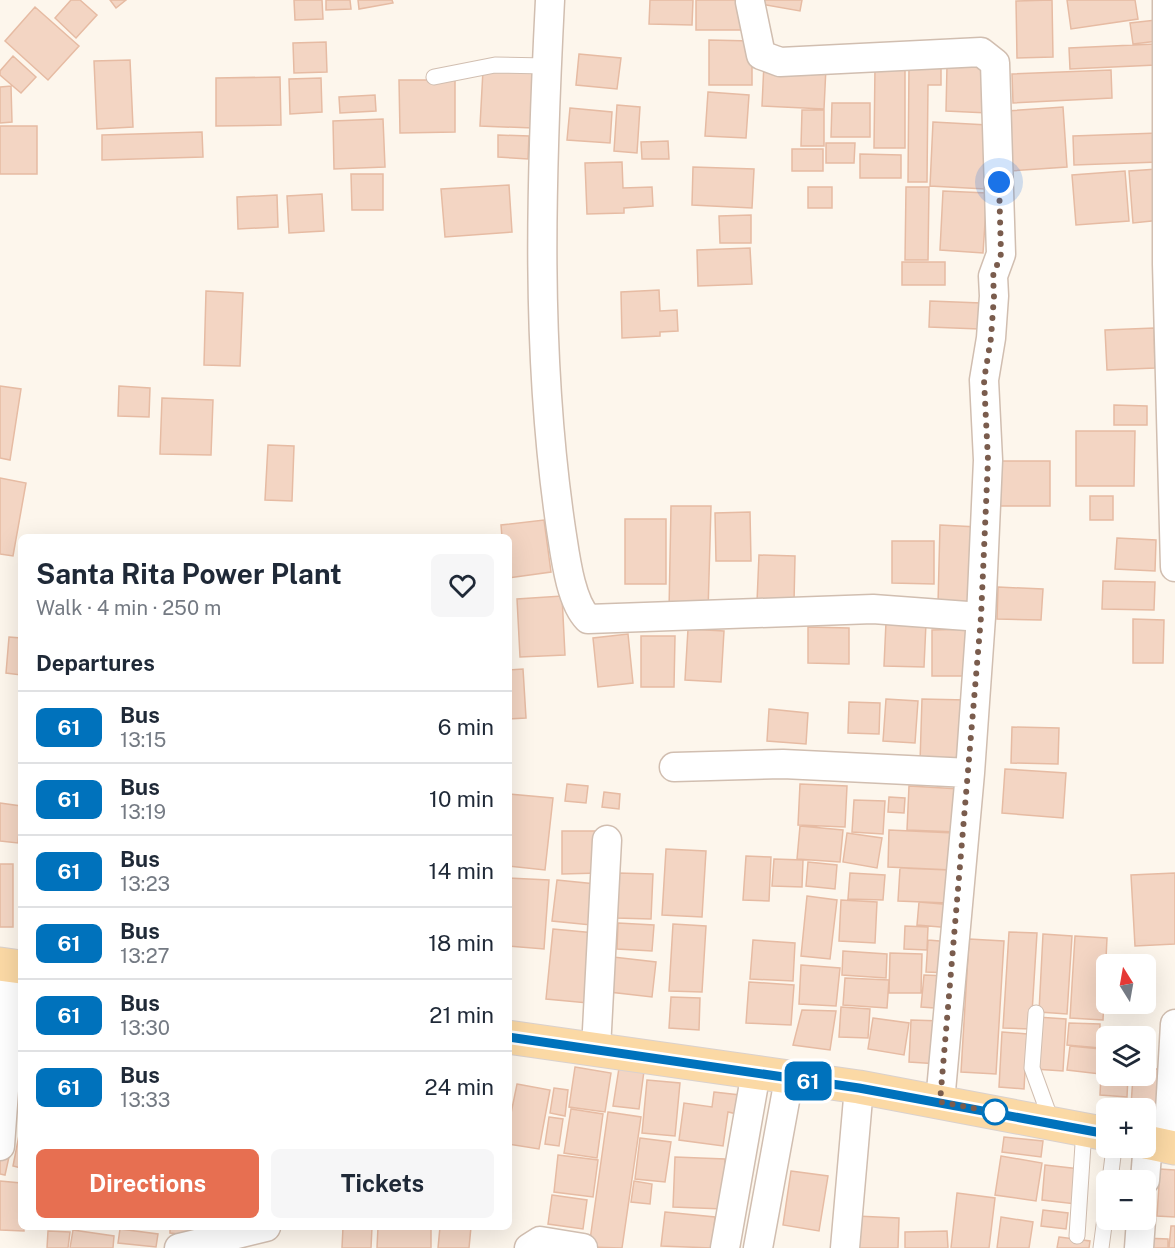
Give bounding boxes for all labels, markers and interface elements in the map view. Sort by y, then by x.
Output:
your location [984,167,1014,197]
button: heart [431,554,494,617]
text: Santa Rita Power Plant [36,557,342,590]
text: Walk · 4 min · 250 m [36,596,221,620]
text: Departures [36,650,155,676]
text: Bus [120,702,160,728]
text: 6 min [438,714,494,740]
text: 61 [58,715,80,740]
text: 13:15 [120,728,166,752]
text: Bus [120,774,160,800]
text: 10 min [429,786,494,812]
text: 61 [58,787,80,812]
text: 13:19 [120,800,166,824]
text: Bus [120,846,160,872]
text: 14 min [429,858,494,884]
text: 61 [58,859,80,884]
text: 13:23 [120,872,170,896]
text: Bus [120,918,160,944]
text: 18 min [428,930,494,956]
text: 61 [58,931,80,956]
text: 13:27 [120,944,170,968]
north arrow [1096,954,1156,1014]
map controls [1096,954,1156,1230]
text: Bus [120,990,160,1016]
text: 21 min [429,1002,494,1028]
text: 61 [58,1003,80,1028]
text: 13:30 [120,1016,170,1040]
button: layers [1096,1026,1156,1086]
text: Bus [120,1062,160,1088]
line badge: 61 [781,1062,835,1100]
text: 61 [797,1069,819,1094]
text: 24 min [424,1074,494,1100]
text: 61 [58,1075,80,1100]
text: 13:33 [120,1088,170,1112]
button: + [1096,1098,1156,1158]
unlabelled marker [982,1099,1008,1125]
button: Directions [36,1149,259,1218]
button: Tickets [271,1149,494,1218]
button: − [1096,1170,1156,1230]

